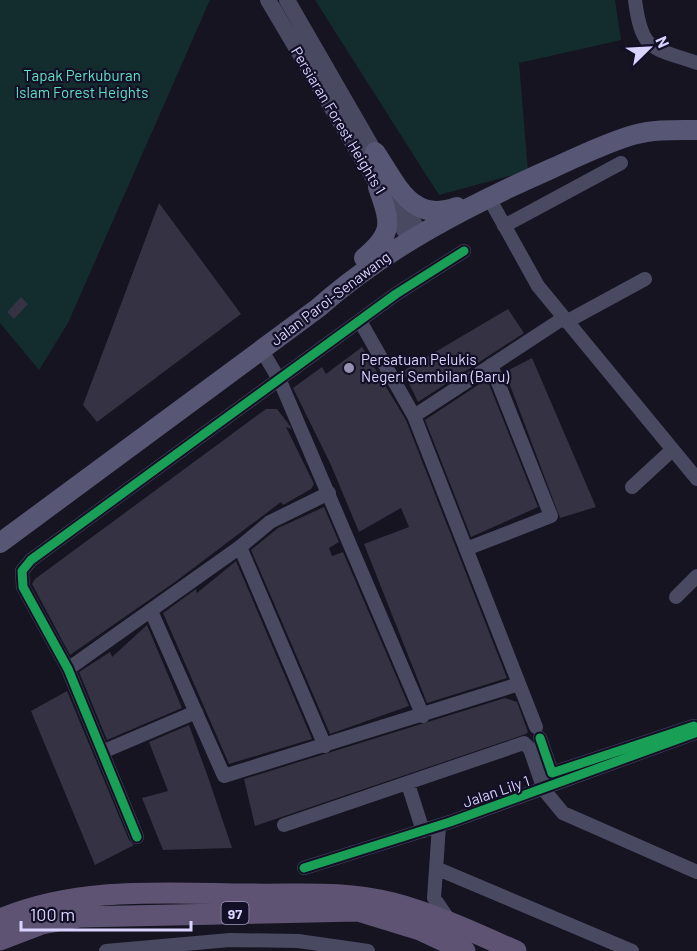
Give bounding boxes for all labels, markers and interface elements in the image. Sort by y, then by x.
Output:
north arrow [619,18,679,78]
text: N [652,33,674,50]
street label: Persiaran Forest Heights 1 [288,43,390,197]
park label: Tapak Perkuburan Islam Forest Heights [15,66,149,101]
street label: Jalan Paroi-Senawang [267,247,393,349]
place label: Persatuan Pelukis Negeri Sembilan (Baru) [361,350,509,385]
marker: Persatuan Pelukis Negeri Sembilan (Baru) [342,361,356,375]
street label: Jalan Lily 1 [460,771,532,811]
scale bar [21,894,190,932]
road number: 97 [222,902,248,924]
text: 100 m [30,903,75,925]

